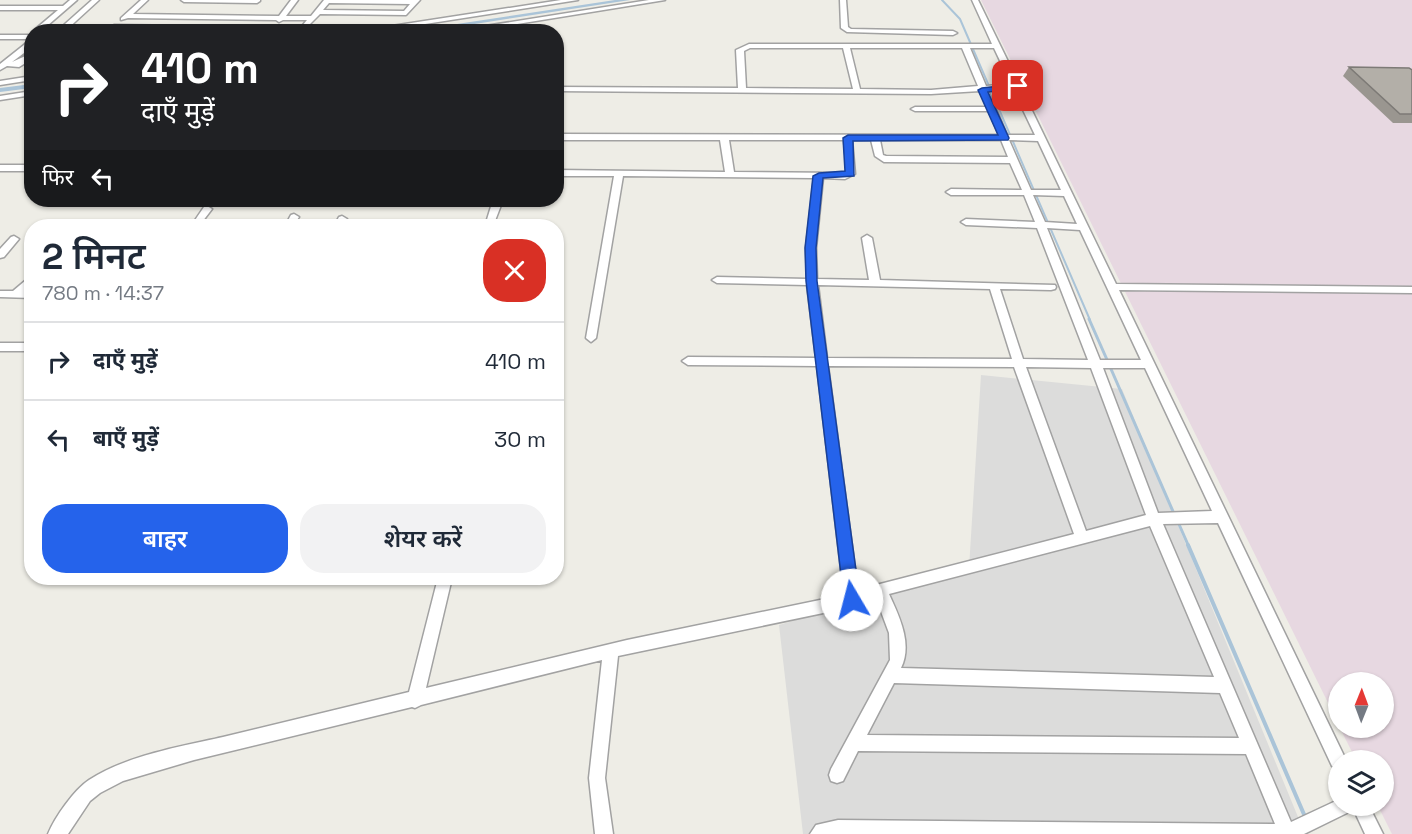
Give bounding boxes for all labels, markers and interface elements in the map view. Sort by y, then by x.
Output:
text: 410 m [141,42,259,95]
icon: right [42,48,120,126]
pin [992,60,1043,111]
icon: arrive [1001,69,1034,102]
text: दाएँ मुड़ें [141,94,215,129]
icon: left [86,162,119,195]
text: फिर [42,163,74,191]
text: 2 मिनट [42,234,146,280]
button: close [483,239,546,302]
text: 780 m · 14:37 [42,280,164,306]
icon: right [42,345,75,378]
text: दाएँ मुड़ें [93,346,158,374]
text: 410 m [485,347,546,375]
icon: left [42,423,75,456]
text: बाएँ मुड़ें [93,424,159,452]
text: 30 m [494,425,546,453]
button: बाहर [42,504,288,573]
button: शेयर करें [300,504,546,573]
position arrow [820,568,884,632]
north arrow [1328,672,1394,738]
map controls [1328,672,1394,816]
button: layers [1328,750,1394,816]

